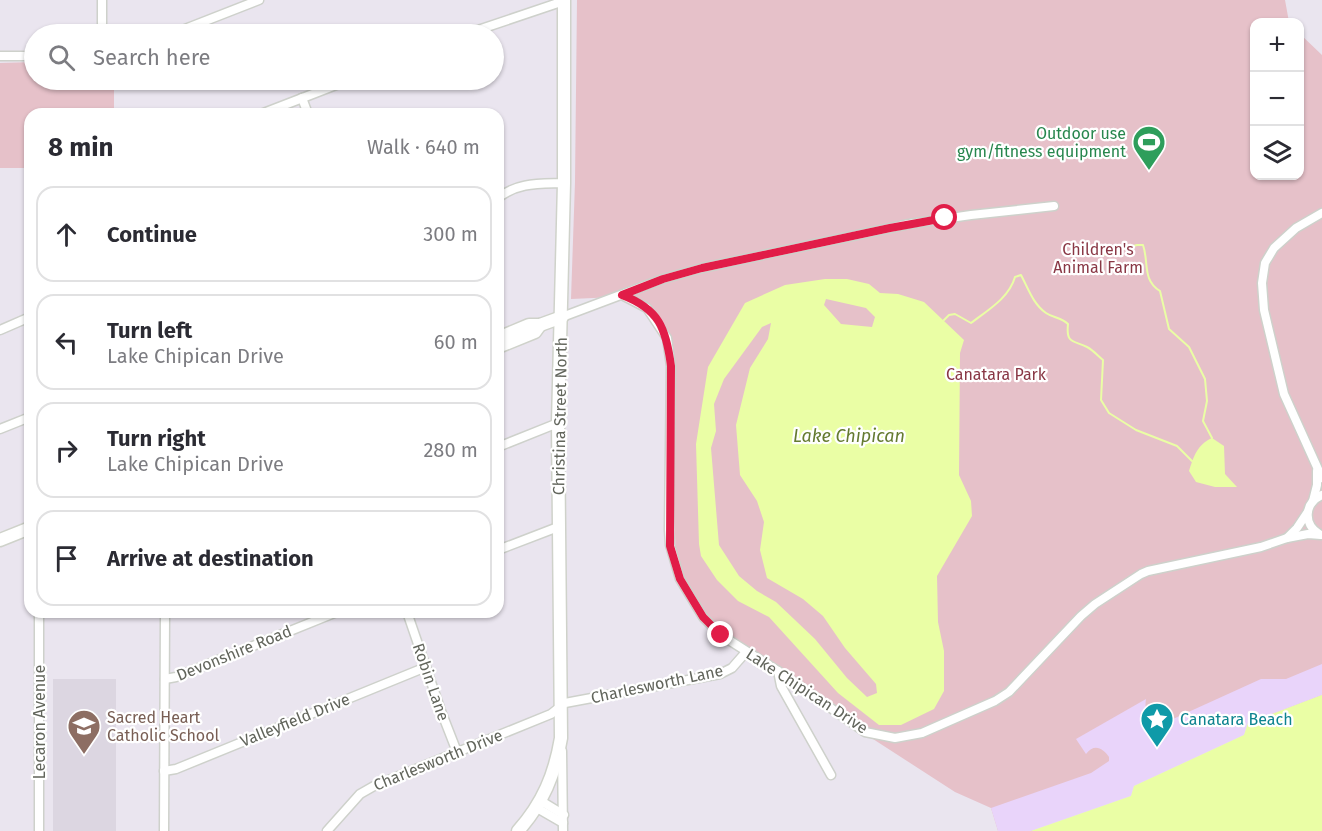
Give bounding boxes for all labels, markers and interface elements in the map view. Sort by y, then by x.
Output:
map controls [1250,18,1304,180]
button: + [1250,18,1304,72]
search box [24,24,504,90]
icon: search [45,41,78,74]
text: Search here [93,44,211,71]
button: − [1250,72,1304,126]
place label: Outdoor use gym/fitness equipment [957,124,1126,161]
sports icon: Outdoor use gym/fitness equipment [1131,124,1167,171]
button: layers [1250,126,1304,180]
text: 8 min [48,132,114,163]
text: Walk · 640 m [367,135,480,159]
route start [931,204,957,230]
icon: ahead [50,218,83,251]
text: Continue [107,221,197,248]
text: 300 m [423,222,478,246]
park label: Children's Animal Farm [1053,240,1143,277]
text: Turn left [107,317,192,344]
icon: left [50,326,83,359]
text: 60 m [434,330,478,354]
street label: Christina Street North [549,337,571,495]
text: Lake Chipican Drive [107,344,284,368]
park label: Canatara Park [946,365,1047,384]
text: Turn right [107,425,206,452]
water label: Lake Chipican [793,425,905,447]
icon: right [50,434,83,467]
text: 280 m [423,438,478,462]
text: Lake Chipican Drive [107,452,284,476]
icon: arrive [50,542,83,575]
text: Arrive at destination [107,545,314,572]
street label: Devonshire Road [174,621,294,685]
route end [707,621,733,647]
street label: Robin Lane [409,641,453,723]
street label: Lake Chipican Drive [742,644,872,738]
street label: Charlesworth Lane [589,661,725,707]
street label: Lecaron Avenue [30,665,49,779]
street label: Valleyfield Drive [237,689,353,751]
place icon: Canatara Beach [1139,701,1175,748]
school or university icon: Sacred Heart Catholic School [66,708,102,755]
place label: Sacred Heart Catholic School [107,708,220,745]
place label: Canatara Beach [1180,710,1293,729]
street label: Charlesworth Drive [371,725,505,795]

